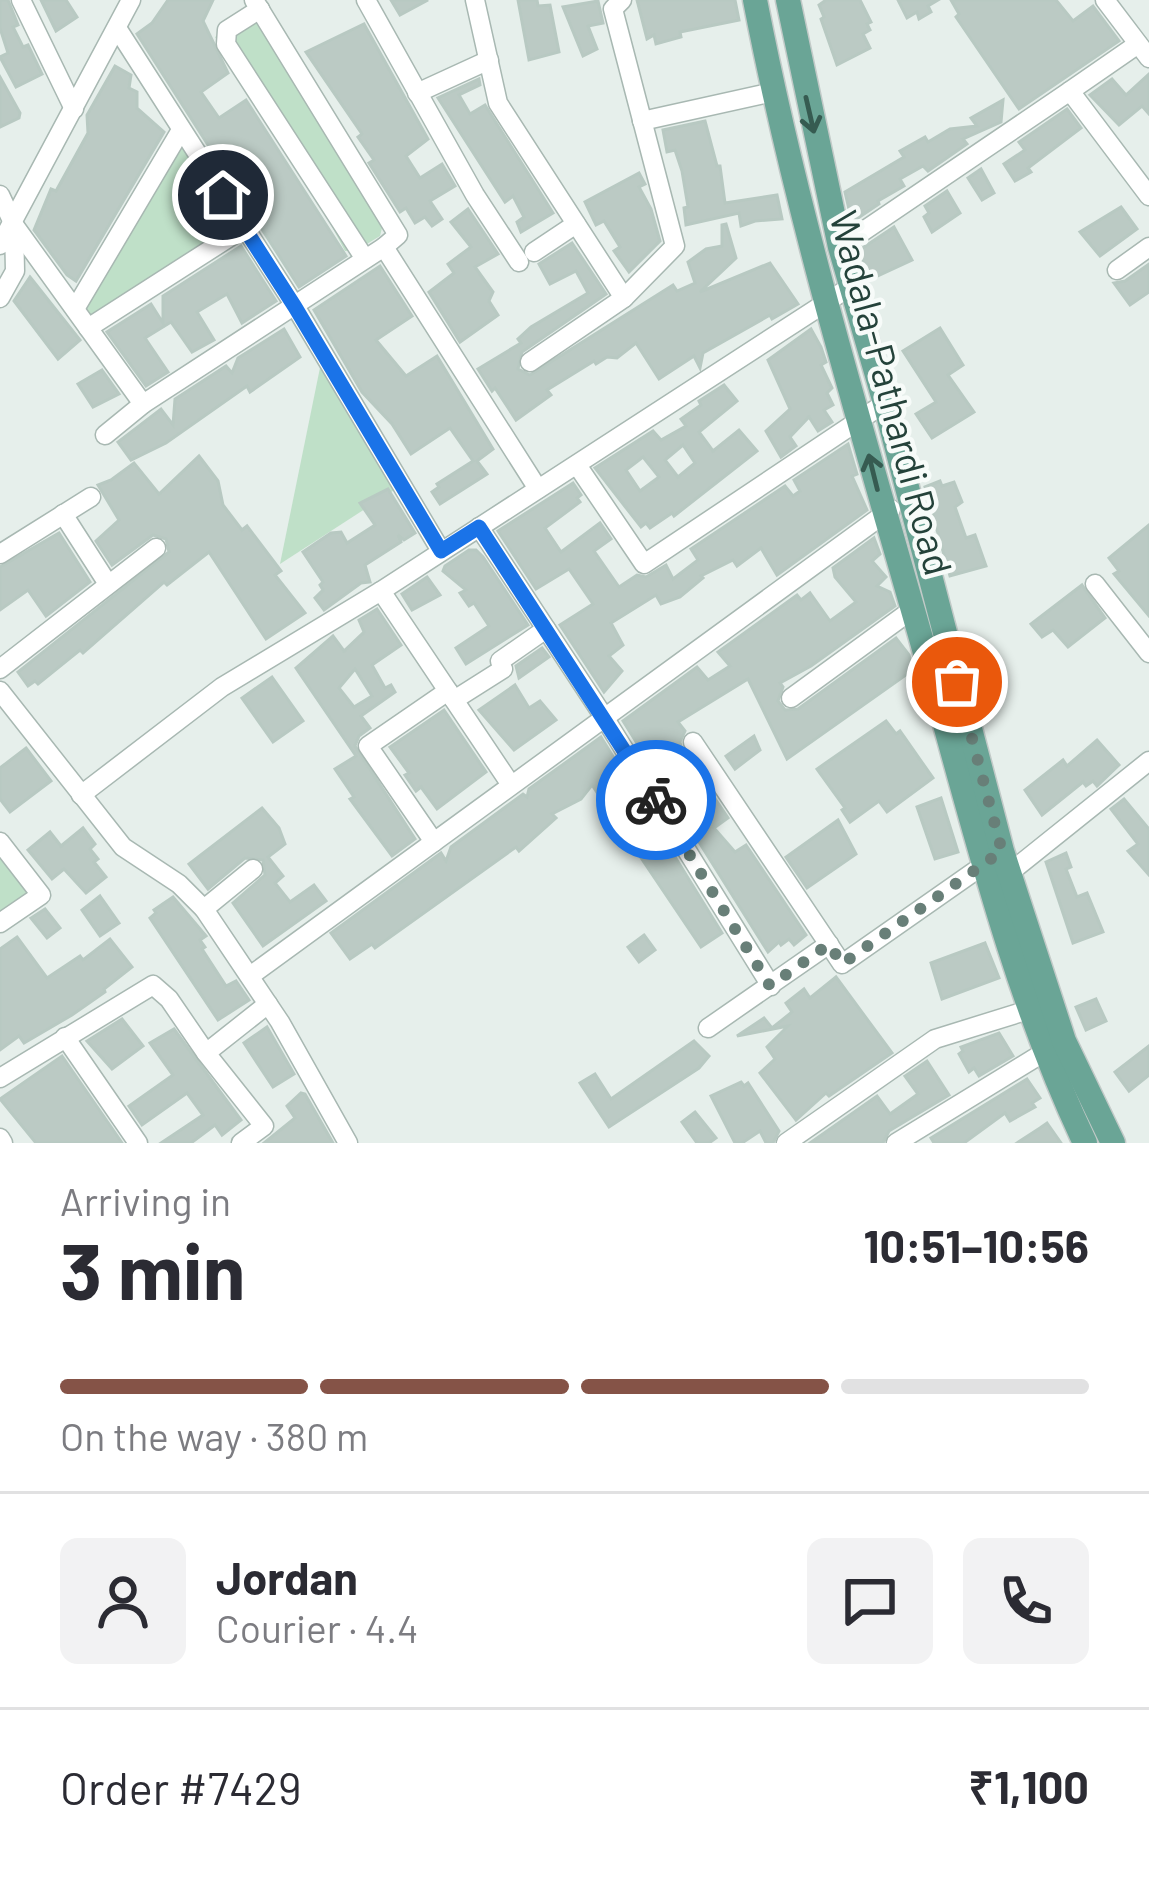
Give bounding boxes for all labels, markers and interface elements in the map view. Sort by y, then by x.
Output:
one-way arrow [800,95,823,133]
pin [172,144,274,246]
icon: home [190,162,256,228]
street label: Wadala-Pathardi Road [821,205,964,580]
one-way arrow [861,453,883,491]
pin [906,631,1008,733]
icon: bag [924,649,990,715]
courier [596,740,716,860]
icon: bike [623,767,689,833]
text: Arriving in [60,1177,231,1224]
text: 10:51–10:56 [864,1218,1089,1272]
text: 3 min [60,1222,245,1316]
text: On the way · 380 m [60,1412,368,1459]
button: person [60,1538,186,1664]
button: chat [807,1538,933,1664]
button: phone [963,1538,1089,1664]
text: Jordan [216,1550,358,1604]
text: Courier · 4.4 [216,1604,419,1651]
text: ₹1,100 [968,1759,1089,1813]
text: Order #7429 [60,1760,301,1814]

